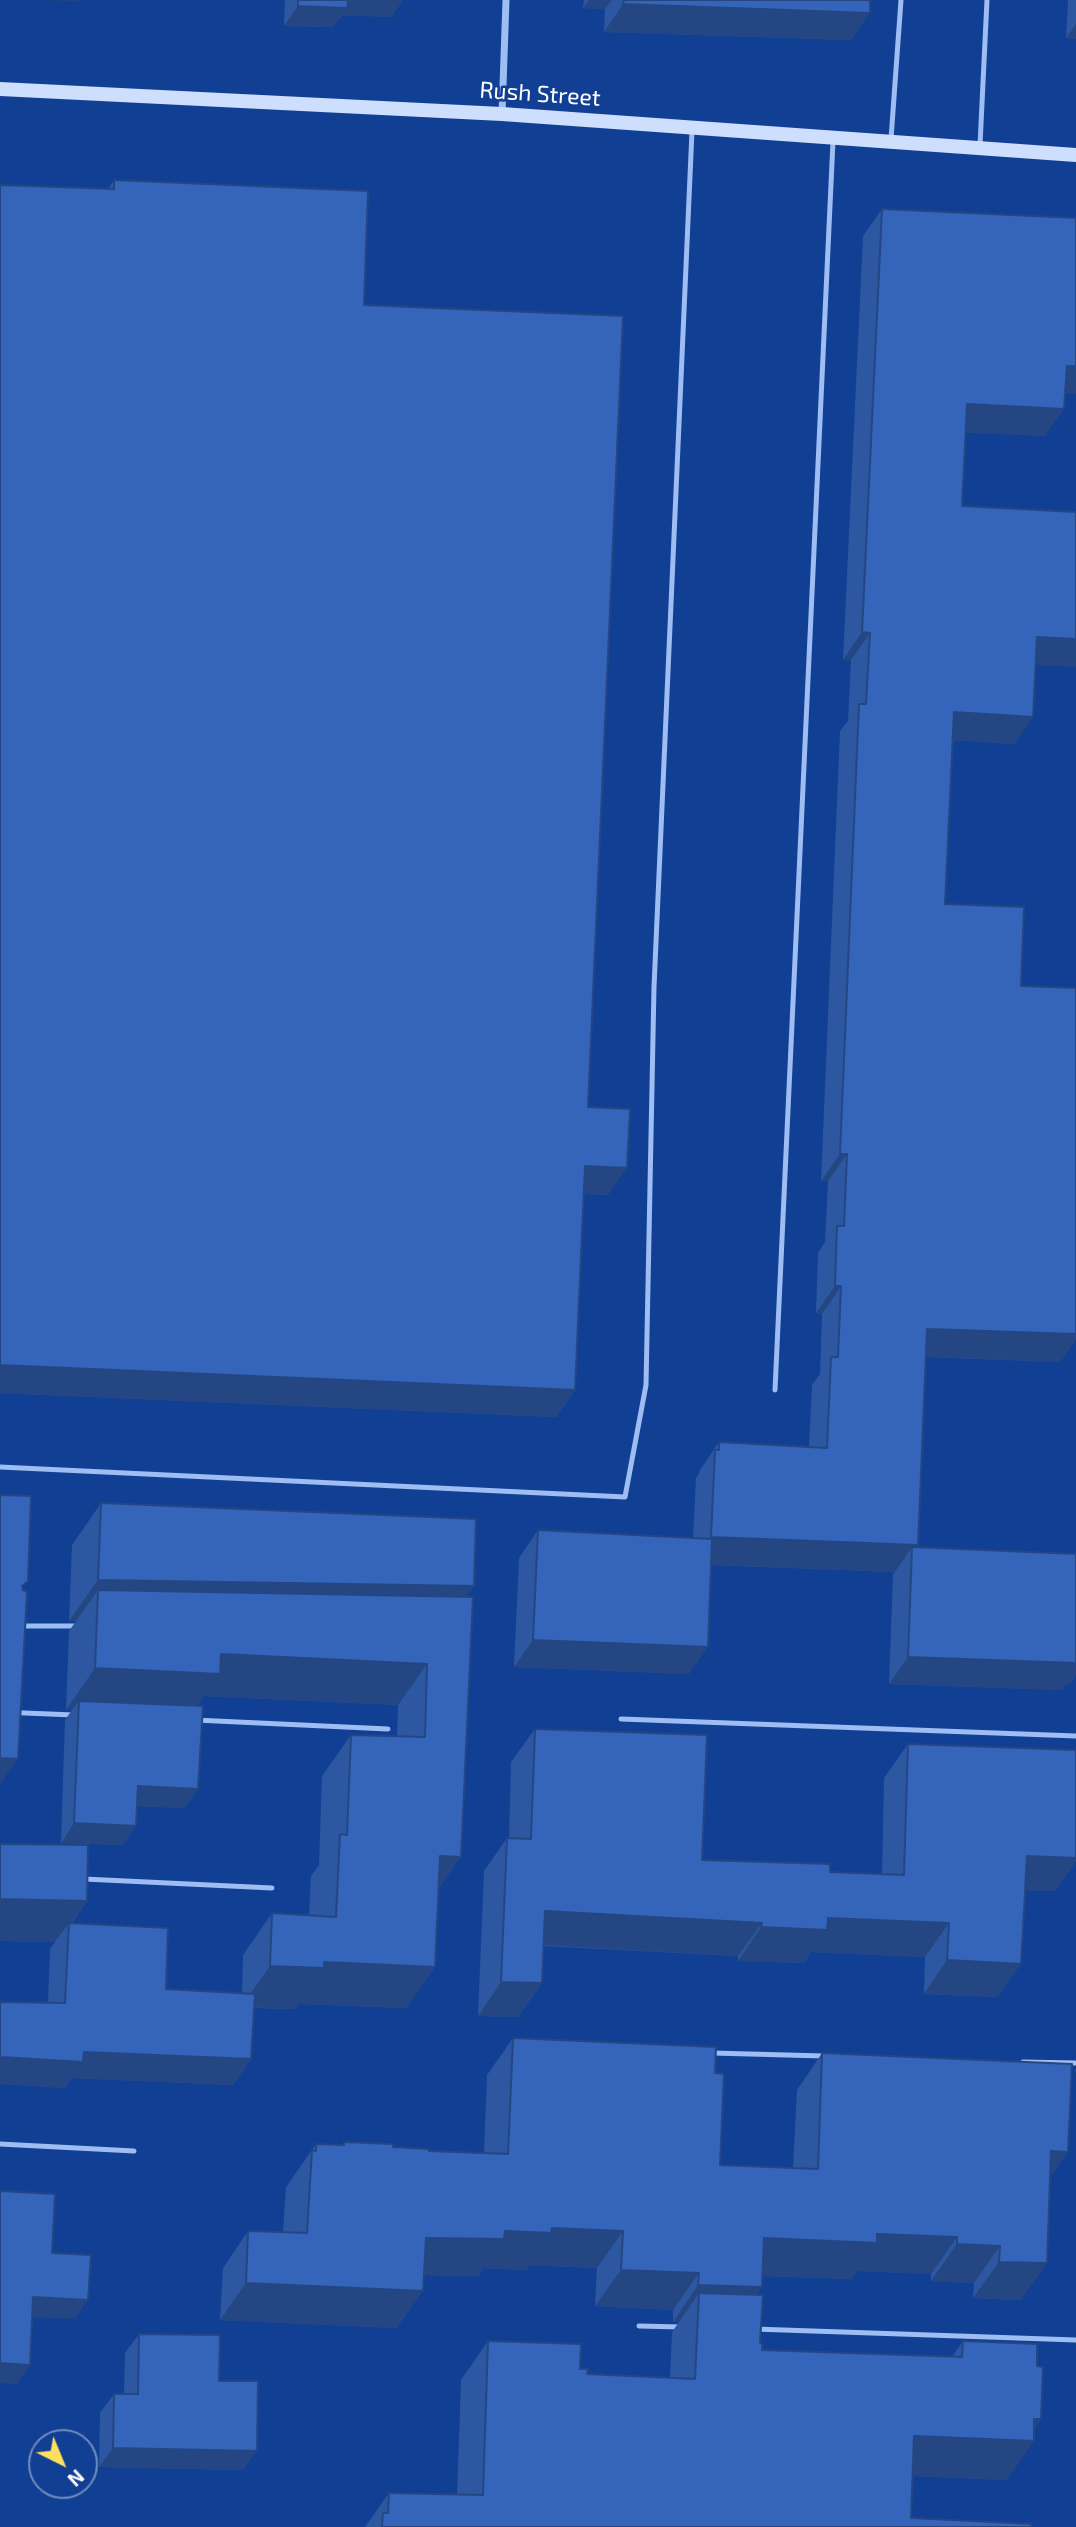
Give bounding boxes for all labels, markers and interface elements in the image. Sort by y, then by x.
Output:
street label: Rush Street [478,76,602,112]
north arrow [28,2429,98,2499]
text: N [63,2465,89,2491]

